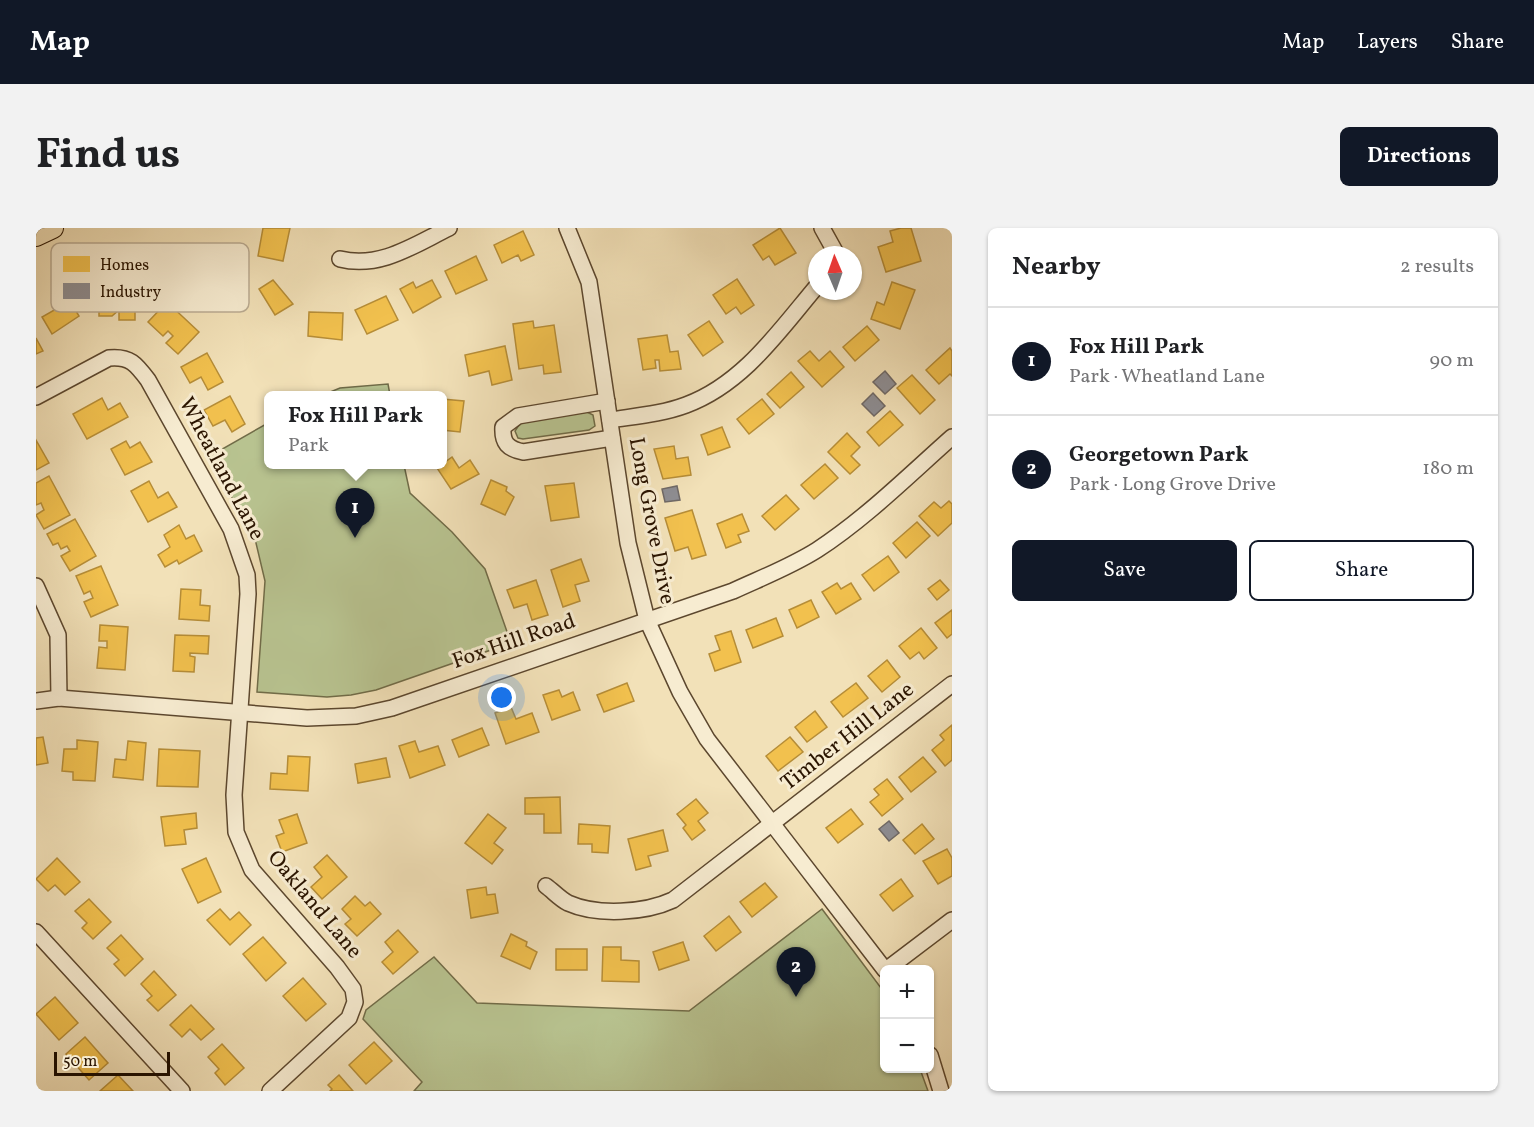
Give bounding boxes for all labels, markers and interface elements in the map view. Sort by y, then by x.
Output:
text: Map [30,23,90,62]
text: Map [1282,28,1324,57]
text: Layers [1357,28,1418,57]
text: Share [1451,28,1504,57]
text: Find us [36,127,180,186]
button: Directions [1340,127,1498,186]
legend [51,243,249,312]
north arrow [808,246,862,300]
text: Nearby [1012,249,1101,285]
text: 2 results [1400,253,1474,281]
text: Homes [100,255,149,277]
text: Industry [100,282,161,304]
text: Fox Hill Park [1069,332,1204,363]
text: 1 [1027,347,1036,375]
text: 90 m [1430,347,1474,375]
text: Park · Wheatland Lane [1069,363,1265,391]
popup [264,391,447,469]
street label: Wheatland Lane [170,392,272,546]
text: Fox Hill Park [288,401,423,432]
text: Park [288,432,329,460]
street label: Long Grove Drive [620,435,682,607]
text: Georgetown Park [1069,440,1249,471]
text: 2 [1026,455,1037,483]
text: 180 m [1422,455,1474,483]
text: Park · Long Grove Drive [1069,471,1276,499]
pin: 1 [336,488,374,538]
button: Save [1012,540,1237,601]
button: Share [1249,540,1474,601]
street label: Fox Hill Road [448,606,580,678]
street label: Timber Hill Lane [775,675,921,799]
your location [487,683,516,712]
street label: Oakland Lane [259,844,369,966]
pin: 2 [776,948,816,997]
map controls [880,965,934,1073]
button: + [880,965,934,1019]
button: − [880,1019,934,1073]
scale bar [54,1049,170,1076]
text: 50 m [63,1051,97,1073]

